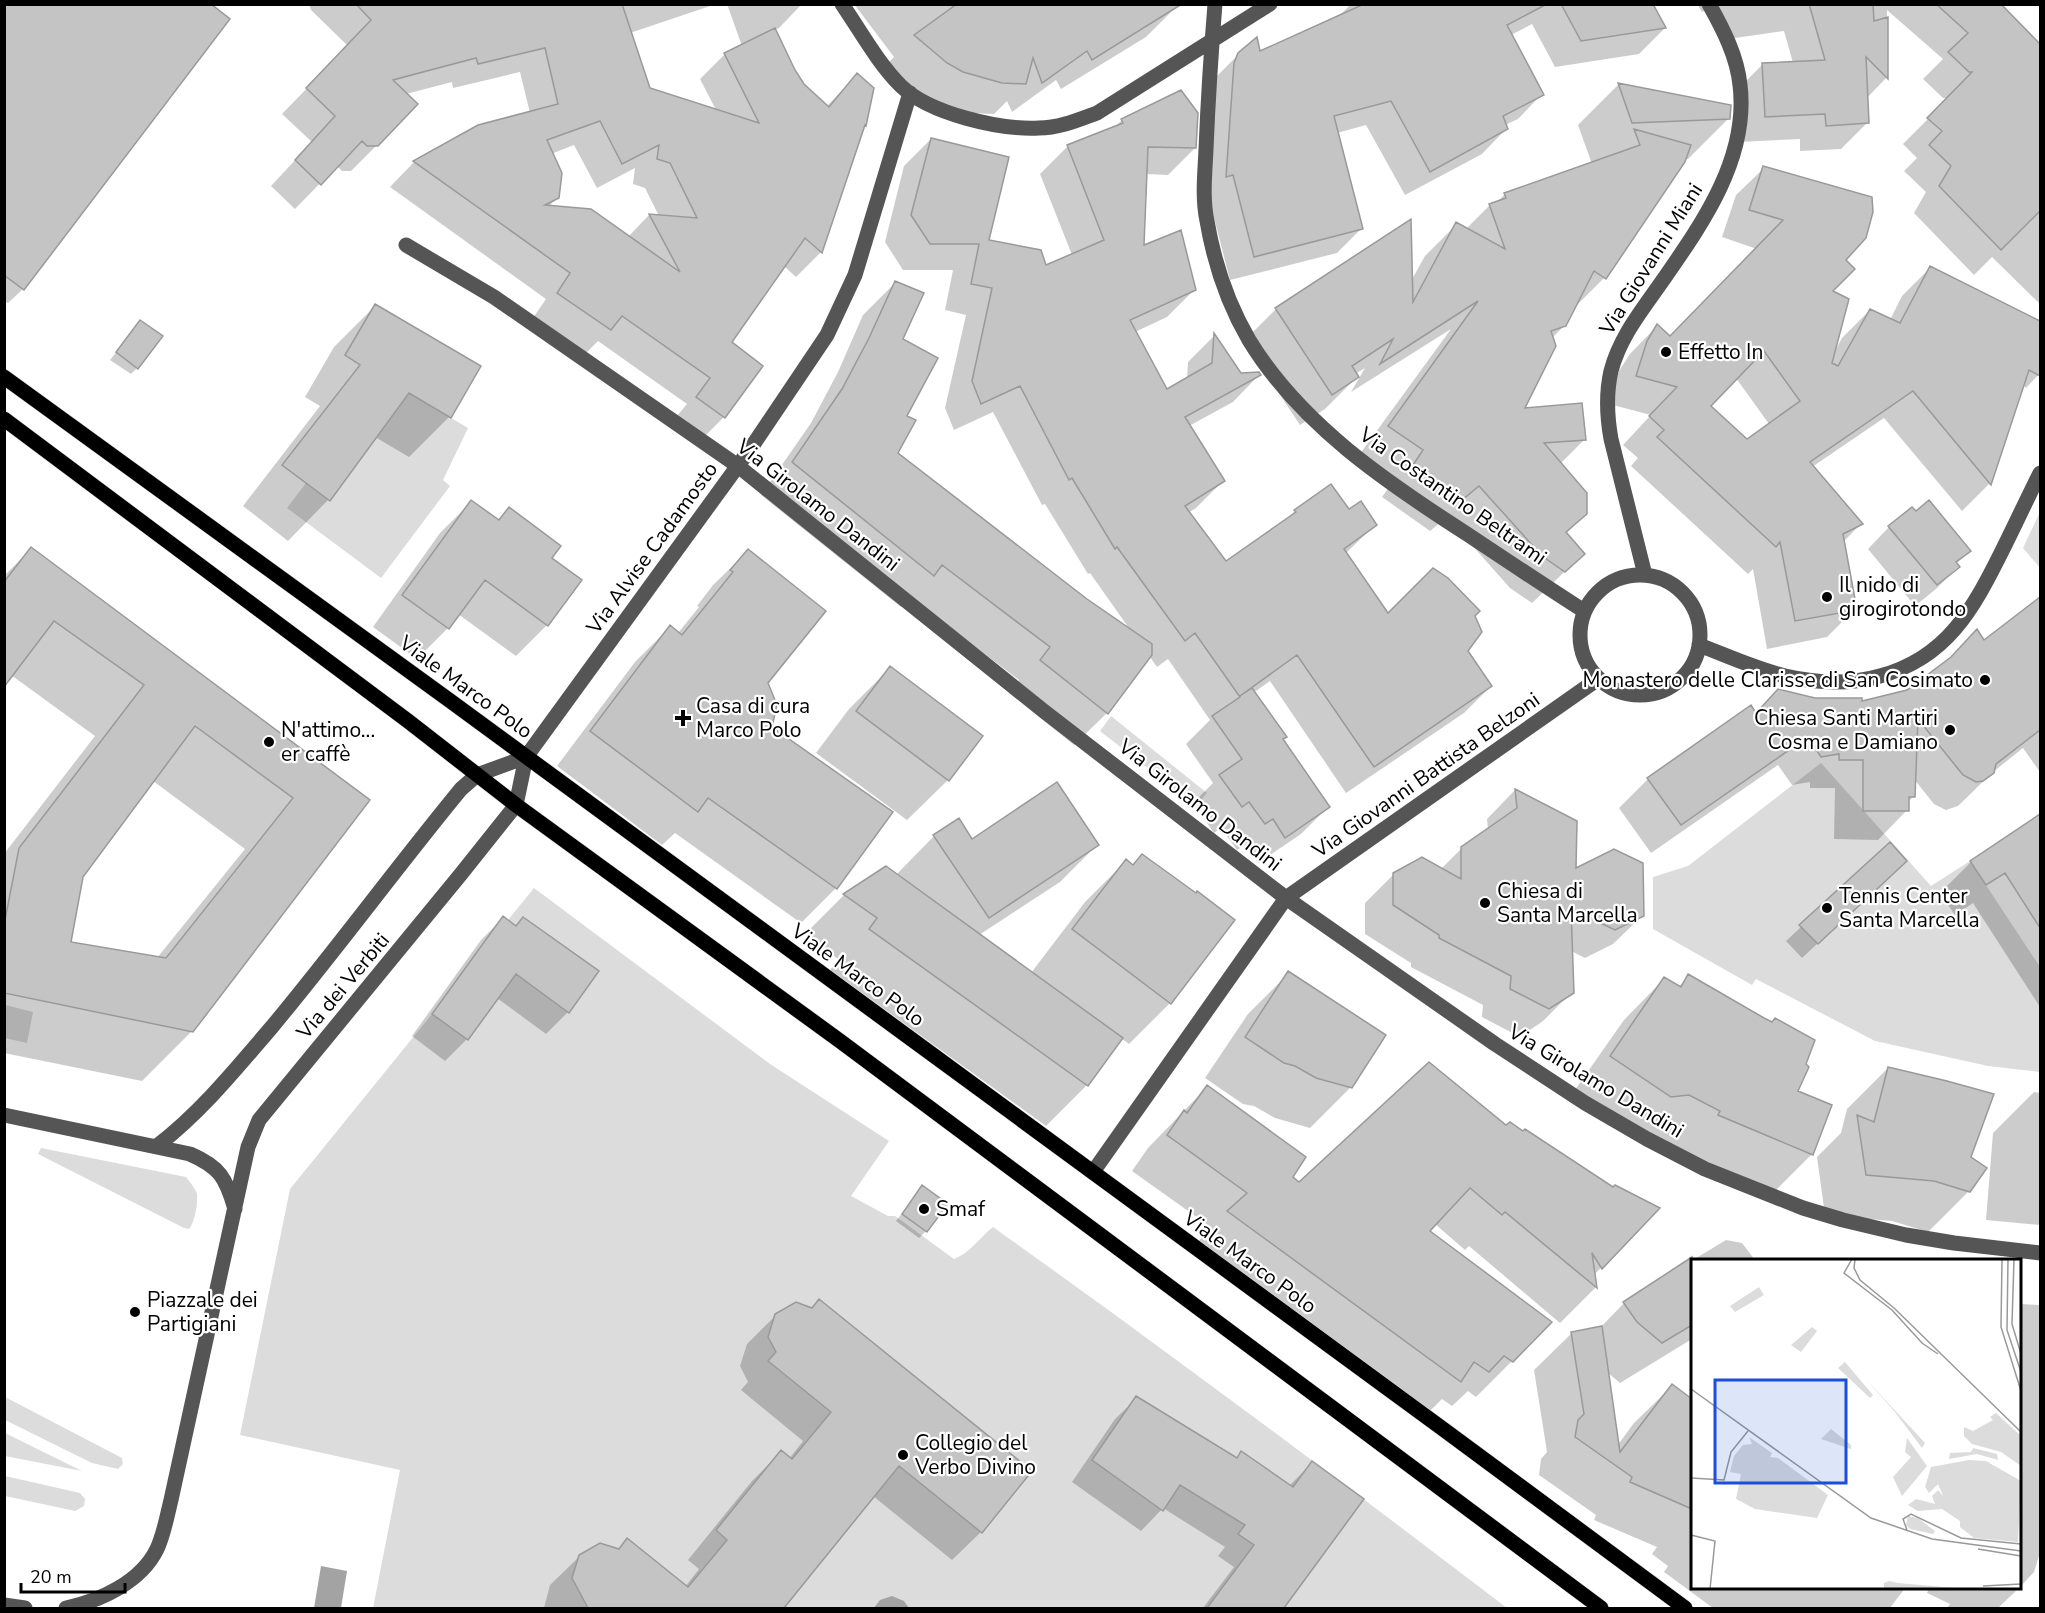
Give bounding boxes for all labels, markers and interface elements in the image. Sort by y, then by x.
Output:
street label: Via Giovanni Miani [1592,178,1709,341]
place label: Effetto In [1678,338,1763,366]
marker: Effetto In [1659,345,1673,359]
street label: Via Costantino Beltrami [1353,420,1552,571]
street label: Via Girolamo Dandini [730,432,905,578]
street label: Via Alvise Cadamosto [579,456,724,641]
place label: Il nido di girogirotondo [1839,571,1966,623]
marker: Il nido di girogirotondo [1820,590,1834,604]
street label: Viale Marco Polo [393,629,538,745]
place label: Monastero delle Clarisse di San Cosimato [1583,666,1973,694]
marker: Monastero delle Clarisse di San Cosimato [1978,673,1992,687]
street label: Via Giovanni Battista Belzoni [1306,686,1545,865]
place label: Casa di cura Marco Polo [696,692,810,744]
place label: Chiesa Santi Martiri Cosma e Damiano [1754,704,1938,756]
marker: Casa di cura Marco Polo [674,709,692,727]
place label: N'attimo... er caffè [281,716,375,768]
marker: Chiesa Santi Martiri Cosma e Damiano [1943,723,1957,737]
street label: Via Girolamo Dandini [1112,732,1287,878]
marker: N'attimo... er caffè [262,735,276,749]
place label: Chiesa di Santa Marcella [1497,877,1638,929]
place label: Tennis Center Santa Marcella [1839,882,1980,934]
marker: Chiesa di Santa Marcella [1478,896,1492,910]
marker: Tennis Center Santa Marcella [1820,901,1834,915]
street label: Viale Marco Polo [785,917,930,1033]
street label: Via dei Verbiti [290,927,396,1046]
street label: Via Girolamo Dandini [1502,1017,1689,1145]
place label: Smaf [936,1195,986,1223]
marker: Smaf [917,1202,931,1216]
street label: Viale Marco Polo [1177,1204,1322,1320]
inset map [1691,1259,2021,1589]
place label: Piazzale dei Partigiani [147,1286,258,1338]
marker: Piazzale dei Partigiani [128,1305,142,1319]
place label: Collegio del Verbo Divino [914,1429,1036,1481]
marker: Collegio del Verbo Divino [896,1448,910,1462]
scale bar [21,1556,124,1594]
text: 20 m [30,1565,72,1589]

